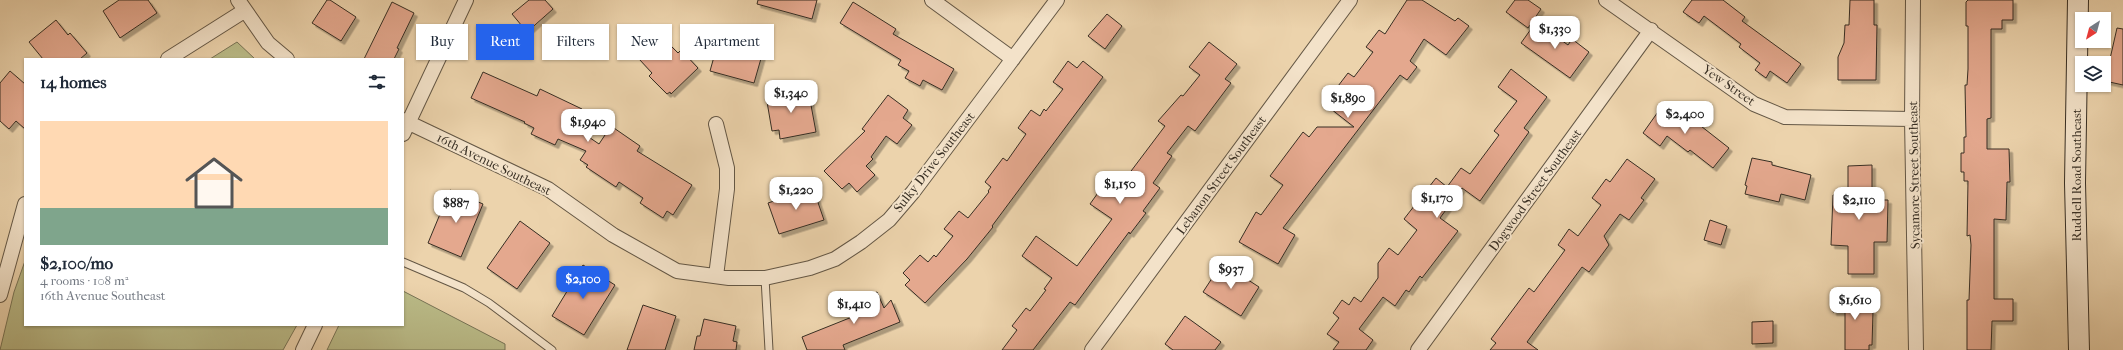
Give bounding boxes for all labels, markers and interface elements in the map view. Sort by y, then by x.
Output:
north arrow [2075,12,2111,48]
map controls [2075,12,2111,92]
pin: $1,330 [1522,16,1588,50]
text: $1,330 [1539,21,1571,36]
chip: Buy [416,24,468,60]
chip: Rent [476,24,534,60]
chip: Filters [542,24,609,60]
chip: New [617,24,672,60]
chip: Apartment [680,24,774,60]
button: layers [2075,56,2111,92]
street label: Yew Street [1699,61,1758,109]
icon: filters [366,71,388,93]
text: 14 homes [40,72,107,92]
pin: $1,340 [758,80,824,114]
text: $1,340 [774,85,808,100]
pin: $1,890 [1315,85,1381,119]
text: $1,890 [1330,90,1366,105]
street label: Sycamore Street Southeast [1905,100,1923,249]
pin: $2,400 [1652,101,1718,135]
text: $2,400 [1666,106,1704,121]
street label: Ruddell Road Southeast [2069,108,2084,242]
pin: $1,940 [555,109,621,143]
street label: Sulky Drive Southeast [890,109,978,215]
street label: Lebanon Street Southeast [1173,113,1269,237]
text: $1,940 [570,114,606,129]
street label: Dogwood Street Southeast [1486,126,1585,254]
street label: 16th Avenue Southeast [434,130,554,198]
icon: home [178,147,250,219]
pin: $1,150 [1087,171,1153,205]
text: $1,150 [1104,176,1136,191]
pin: $1,220 [763,177,829,211]
text: $1,220 [778,182,814,197]
pin: $1,170 [1404,185,1470,219]
pin: $2,110 [1826,187,1892,221]
pin: $887 [432,190,480,224]
text: $1,170 [1421,190,1453,205]
text: $2,110 [1843,192,1875,207]
text: $887 [443,195,469,210]
text: $2,100/mo [40,253,113,273]
pin: $937 [1207,256,1255,290]
text: $937 [1218,261,1244,276]
pin: $2,100 [550,266,616,300]
text: $2,100 [565,271,601,286]
text: 4 rooms · 108 m² [40,273,128,288]
pin: $1,610 [1822,287,1888,321]
text: 16th Avenue Southeast [40,288,165,303]
pin: $1,410 [821,291,887,325]
text: $1,610 [1838,292,1872,307]
text: $1,410 [837,296,871,311]

